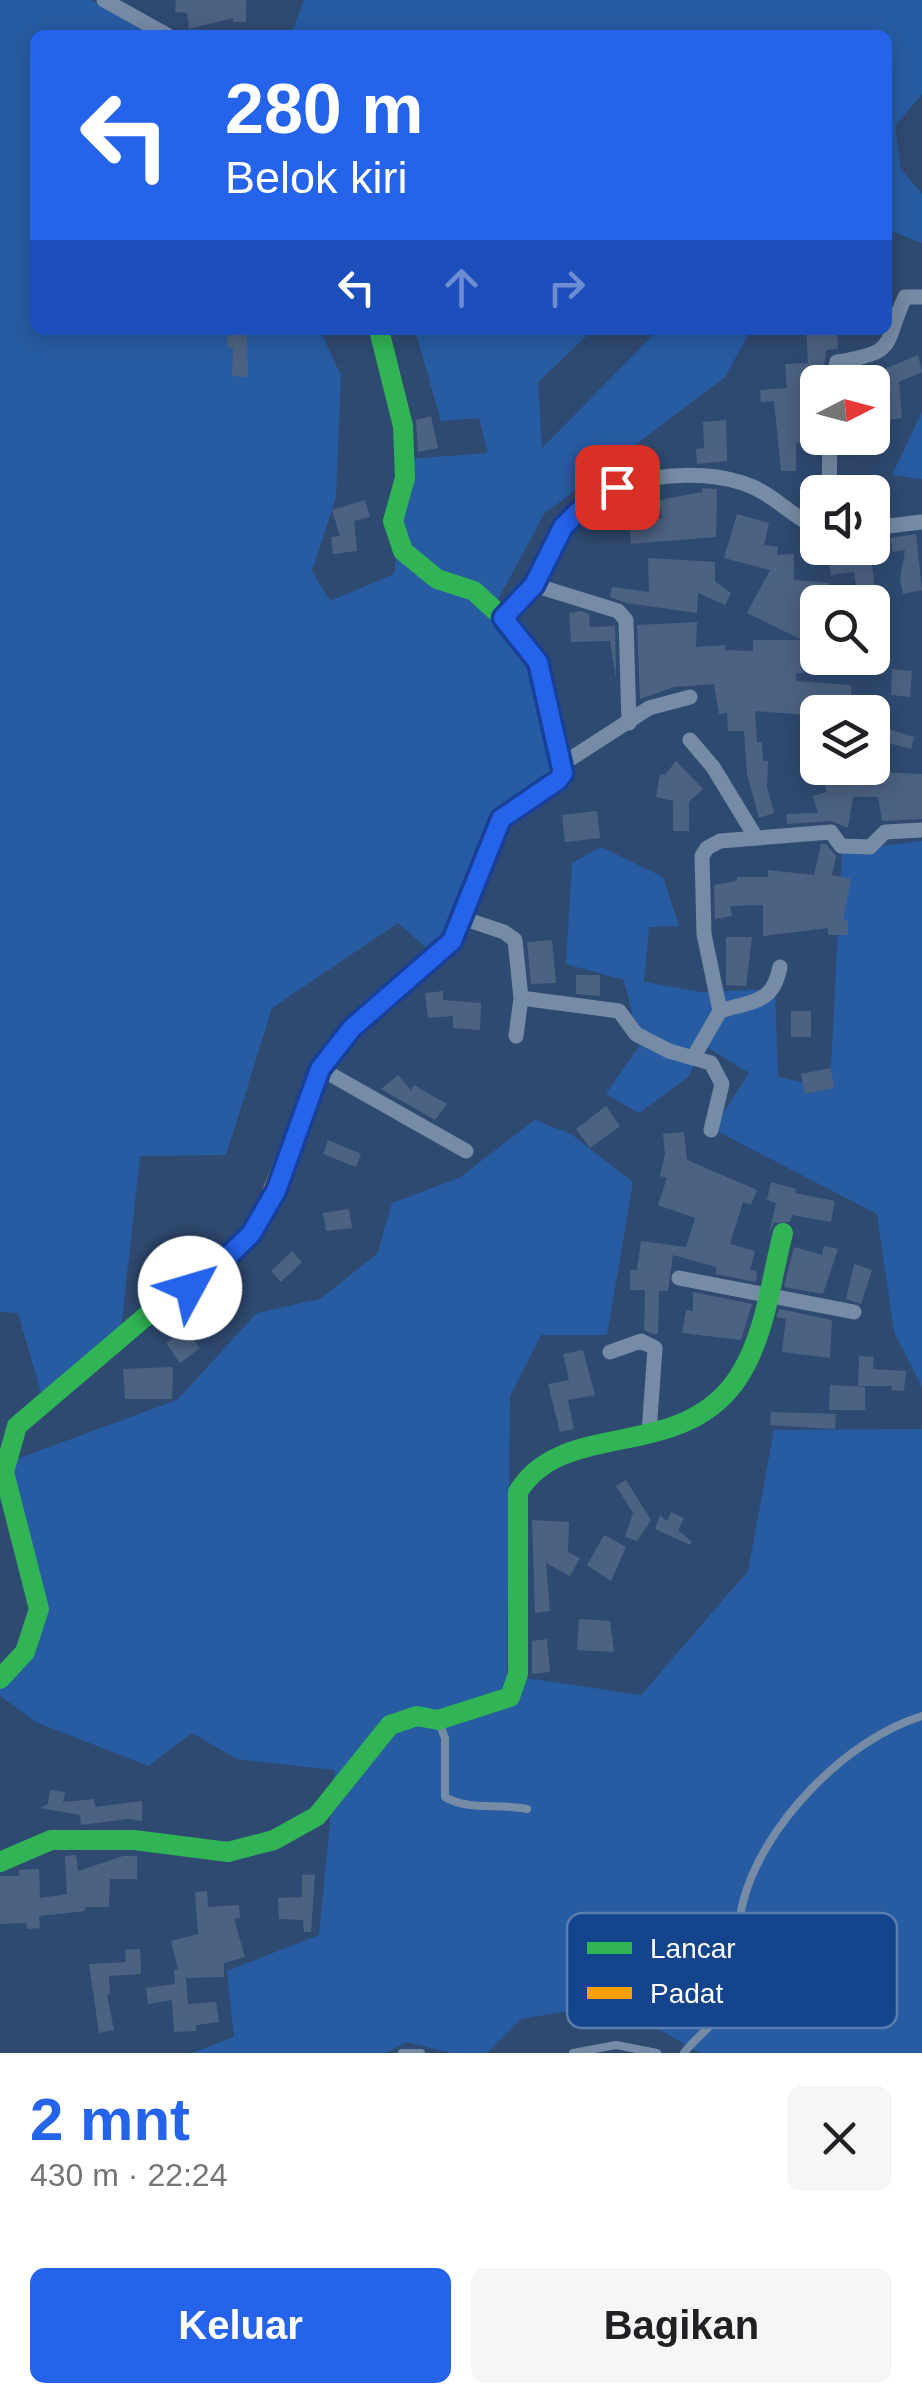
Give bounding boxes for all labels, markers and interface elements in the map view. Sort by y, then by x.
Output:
icon: left [60,70,190,200]
text: 280 m [225,70,423,148]
text: Belok kiri [225,152,408,203]
icon: left [329,260,384,315]
icon: ahead [434,260,489,315]
icon: right [539,260,594,315]
north arrow [800,365,890,455]
map controls [800,365,890,785]
pin [575,445,660,530]
icon: arrive [590,460,645,515]
button: sound [800,475,890,565]
button: search [800,585,890,675]
button: layers [800,695,890,785]
position arrow [138,1236,242,1340]
legend [567,1913,897,2028]
text: Lancar [650,1933,736,1964]
text: Padat [650,1978,723,2009]
text: 2 mnt [30,2086,190,2153]
button: close [787,2086,892,2191]
text: 430 m · 22:24 [30,2157,227,2193]
button: Keluar [30,2268,451,2383]
button: Bagikan [471,2268,892,2383]

